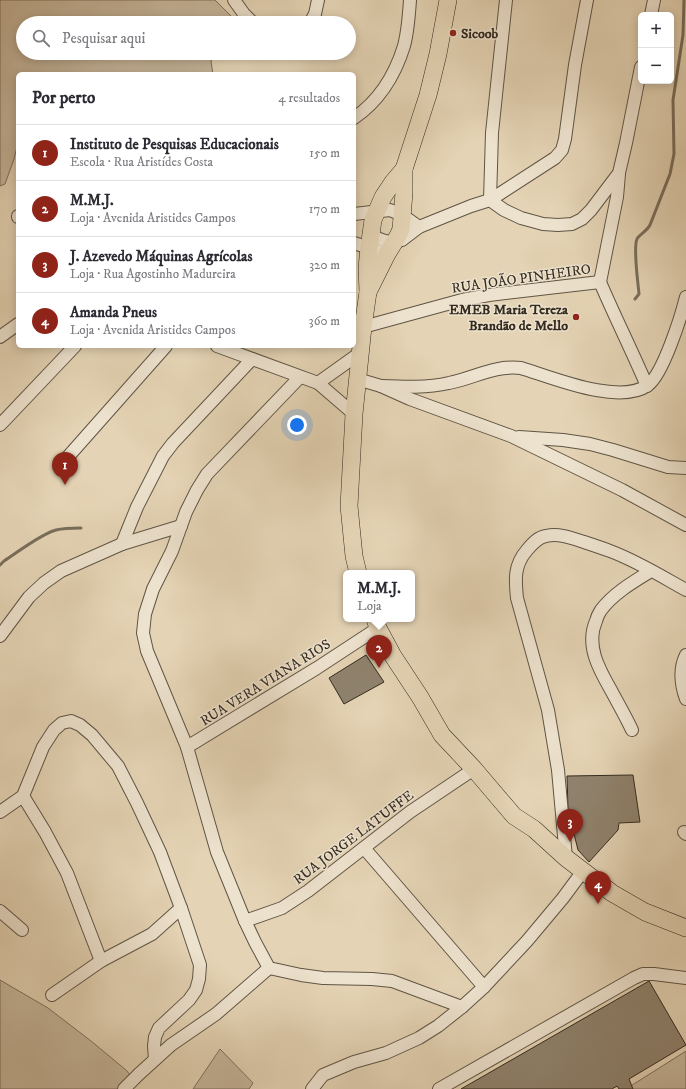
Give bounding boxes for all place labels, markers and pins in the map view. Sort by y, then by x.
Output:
place label: Sicoob [461,25,499,43]
marker: Sicoob [448,28,458,38]
place label: EMEB Maria Tereza Brandão de Mello [449,301,569,335]
marker: EMEB Maria Tereza Brandão de Mello [571,312,581,322]
pin: 1 [52,452,78,485]
pin: 2 [366,635,392,668]
pin: 3 [557,809,583,842]
pin: 4 [585,871,611,904]

